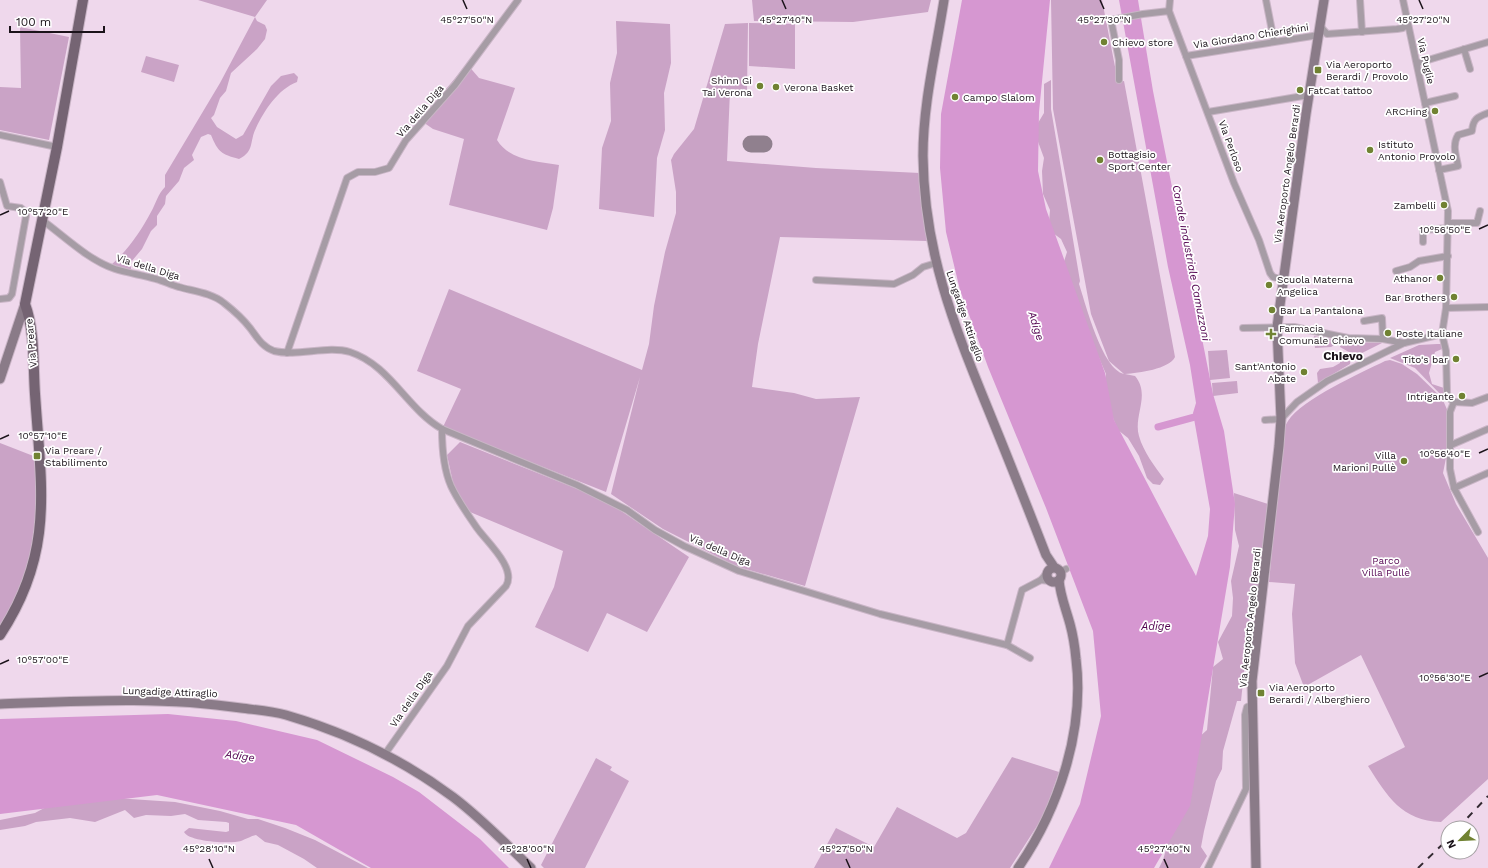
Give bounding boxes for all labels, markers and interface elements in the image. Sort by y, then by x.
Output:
scale bar [10,8,104,34]
text: 45°27'50"N [440,14,494,25]
text: 45°27'40"N [760,14,812,25]
text: 45°27'30"N [1077,14,1131,25]
text: 45°27'20"N [1396,14,1450,25]
text: 100 m [16,15,51,29]
street label: Via Giordano Chierighini [1193,21,1309,51]
marker: Chievo store [1099,37,1109,47]
place label: Chievo store [1112,37,1173,48]
street label: Via Puglie [1415,37,1437,85]
place label: Via Aeroporto Berardi / Provolo [1326,59,1408,82]
marker: Via Aeroporto Berardi / Provolo [1313,65,1323,75]
place label: Shinn Gi Tai Verona [702,75,752,98]
marker: Shinn Gi Tai Verona [755,81,765,91]
street label: Via della Diga [394,82,446,139]
marker: Verona Basket [771,82,781,92]
place label: Verona Basket [784,82,854,93]
marker: FatCat tattoo [1295,85,1305,95]
place label: FatCat tattoo [1308,85,1372,96]
marker: Campo Slalom [950,92,960,102]
place label: Campo Slalom [963,92,1034,103]
street label: Via Aeroporto Angelo Berardi [1272,104,1302,244]
place label: ARCHing [1385,106,1428,117]
marker: ARCHing [1430,106,1440,116]
street label: Via Perloso [1217,119,1245,173]
place label: Istituto Antonio Provolo [1378,139,1455,162]
marker: Istituto Antonio Provolo [1365,145,1375,155]
place label: Bottagisio Sport Center [1108,149,1171,172]
marker: Bottagisio Sport Center [1095,155,1105,165]
water label: Canale industriale Camuzzoni [1169,184,1213,343]
place label: Zambelli [1394,200,1436,211]
marker: Zambelli [1439,200,1449,210]
text: 10°57'20"E [18,206,68,217]
text: 10°56'50"E [1419,224,1471,235]
street label: Via della Diga [115,252,181,282]
street label: Lungadige Attiraglio [944,269,986,363]
place label: Athanor [1393,273,1432,284]
marker: Athanor [1435,273,1445,283]
place label: Scuola Materna Angelica [1277,274,1353,297]
marker: Scuola Materna Angelica [1264,280,1274,290]
place label: Bar Brothers [1385,292,1446,303]
marker: Bar Brothers [1449,292,1459,302]
marker: Bar La Pantalona [1267,305,1277,315]
place label: Bar La Pantalona [1280,305,1363,316]
water label: Adige [1025,309,1047,342]
street label: Via Preare [23,318,39,368]
place label: Farmacia Comunale Chievo [1279,323,1364,346]
marker: Poste Italiane [1383,328,1393,338]
place label: Poste Italiane [1396,328,1463,339]
marker: Farmacia Comunale Chievo [1266,329,1276,339]
district label: Chievo [1323,349,1363,363]
place label: Tito's bar [1403,354,1448,365]
marker: Tito's bar [1451,354,1461,364]
place label: Sant'Antonio Abate [1235,361,1296,384]
marker: Sant'Antonio Abate [1299,367,1309,377]
place label: Intrigante [1407,391,1454,402]
marker: Intrigante [1457,391,1467,401]
text: 10°57'10"E [18,430,68,441]
place label: Via Preare / Stabilimento [45,445,108,468]
text: 10°56'40"E [1420,448,1470,459]
place label: Villa Marioni Pullè [1333,450,1396,473]
marker: Via Preare / Stabilimento [32,451,42,461]
marker: Villa Marioni Pullè [1399,456,1409,466]
street label: Via della Diga [688,532,753,568]
street label: Via Aeroporto Angelo Berardi [1237,548,1263,688]
park label: Parco Villa Pullè [1362,555,1410,578]
water label: Adige [1140,620,1171,633]
text: 10°57'00"E [17,654,69,665]
street label: Via della Diga [388,669,435,729]
text: 10°56'30"E [1419,672,1471,683]
place label: Via Aeroporto Berardi / Alberghiero [1269,682,1370,705]
street label: Lungadige Attiraglio [122,685,218,699]
marker: Via Aeroporto Berardi / Alberghiero [1256,688,1266,698]
water label: Adige [223,747,256,764]
north arrow [1440,820,1480,860]
text: N [1444,837,1459,850]
text: 45°28'10"N [183,843,235,854]
text: 45°28'00"N [500,843,554,854]
text: 45°27'50"N [819,843,873,854]
text: 45°27'40"N [1138,843,1190,854]

